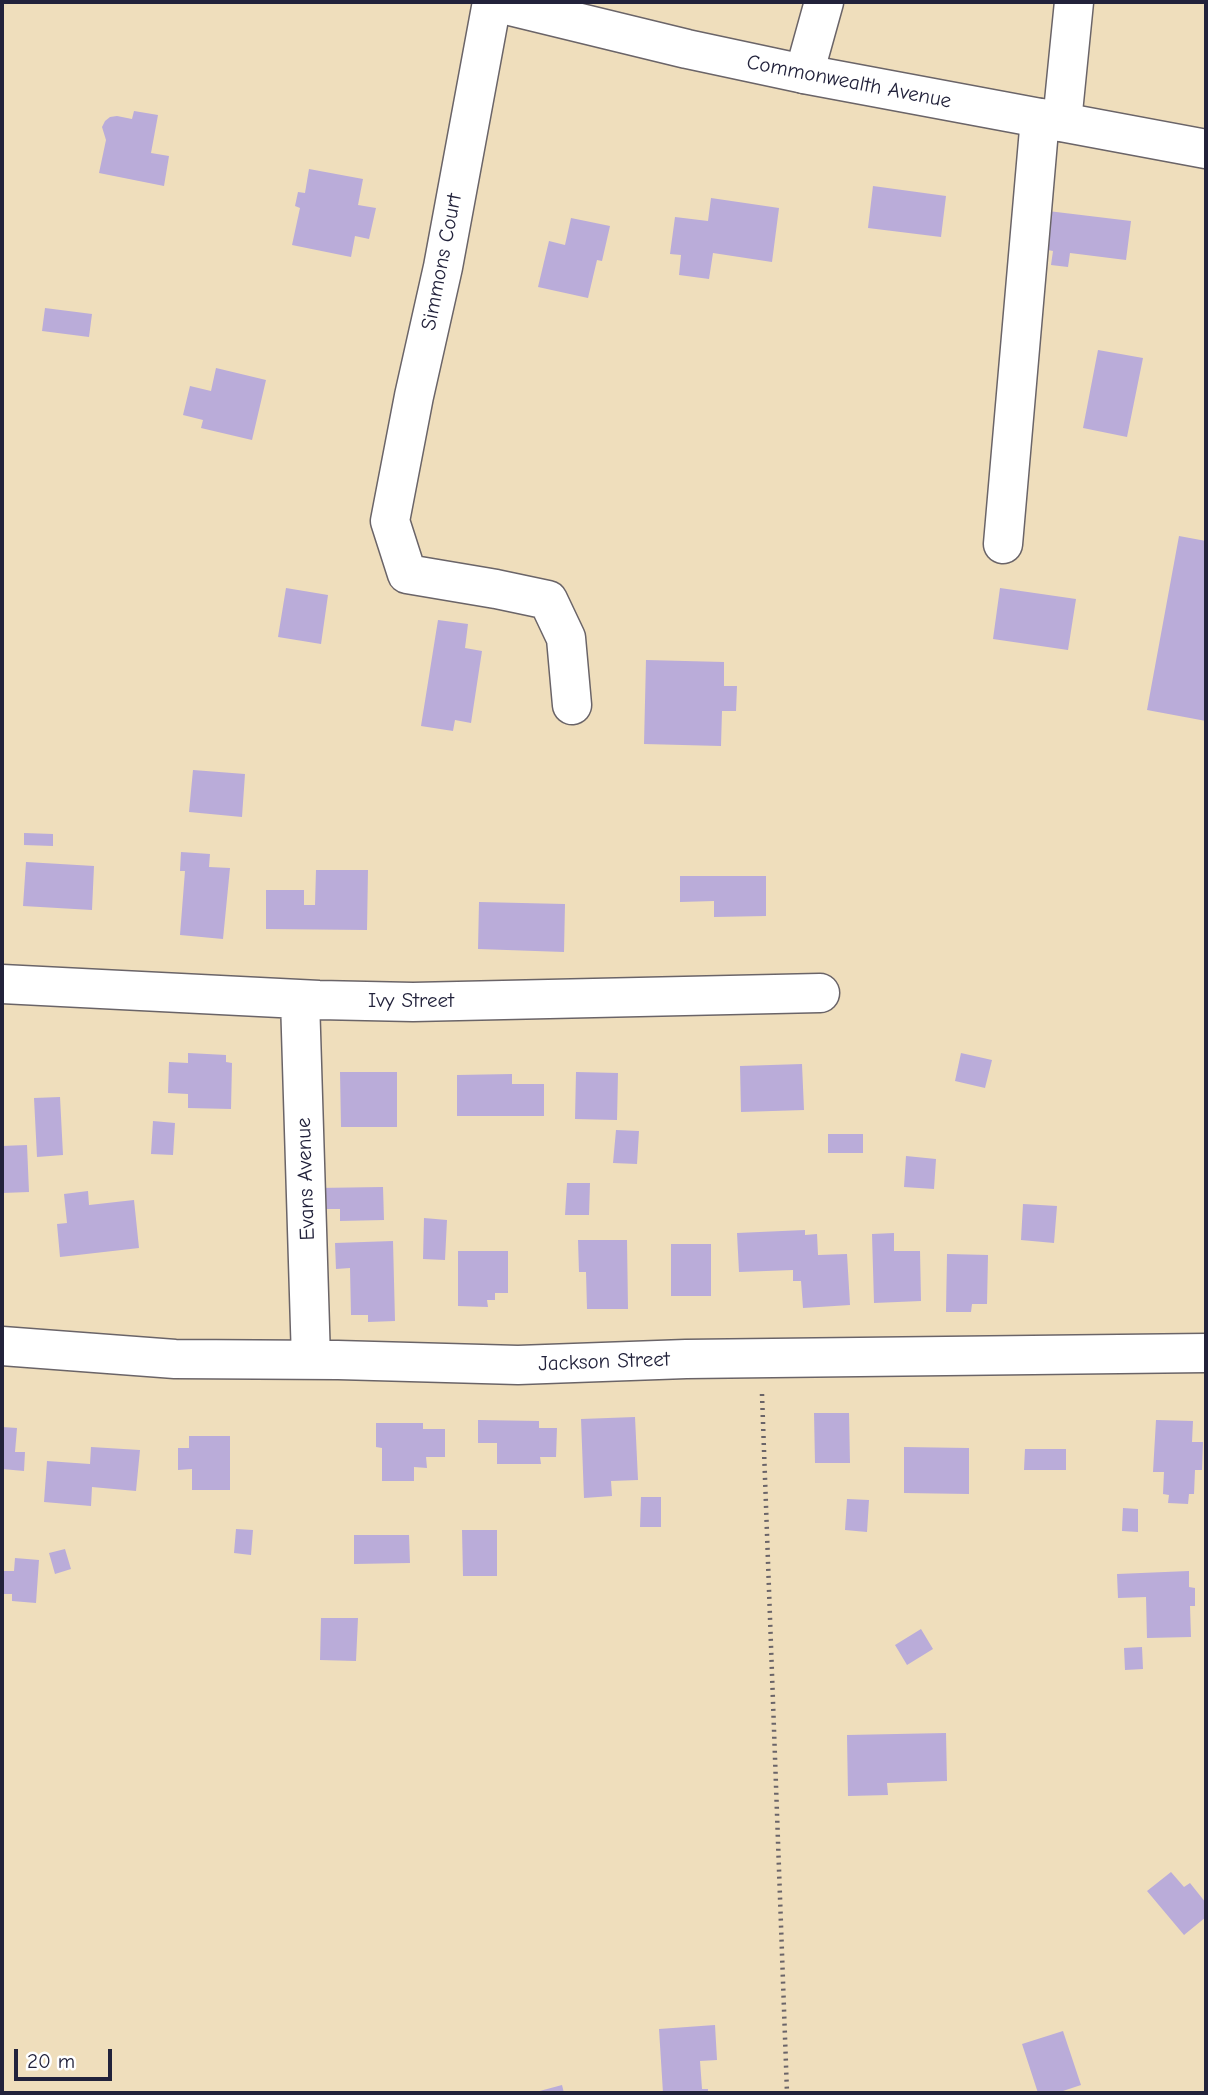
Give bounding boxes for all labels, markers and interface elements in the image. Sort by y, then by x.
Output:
street label: Commonwealth Avenue [745,50,953,114]
street label: Simmons Court [416,192,468,332]
street label: Ivy Street [368,988,454,1014]
street label: Evans Avenue [291,1117,321,1241]
street label: Jackson Street [538,1347,670,1377]
scale bar [18,2036,116,2080]
text: 20 m [27,2049,75,2073]

